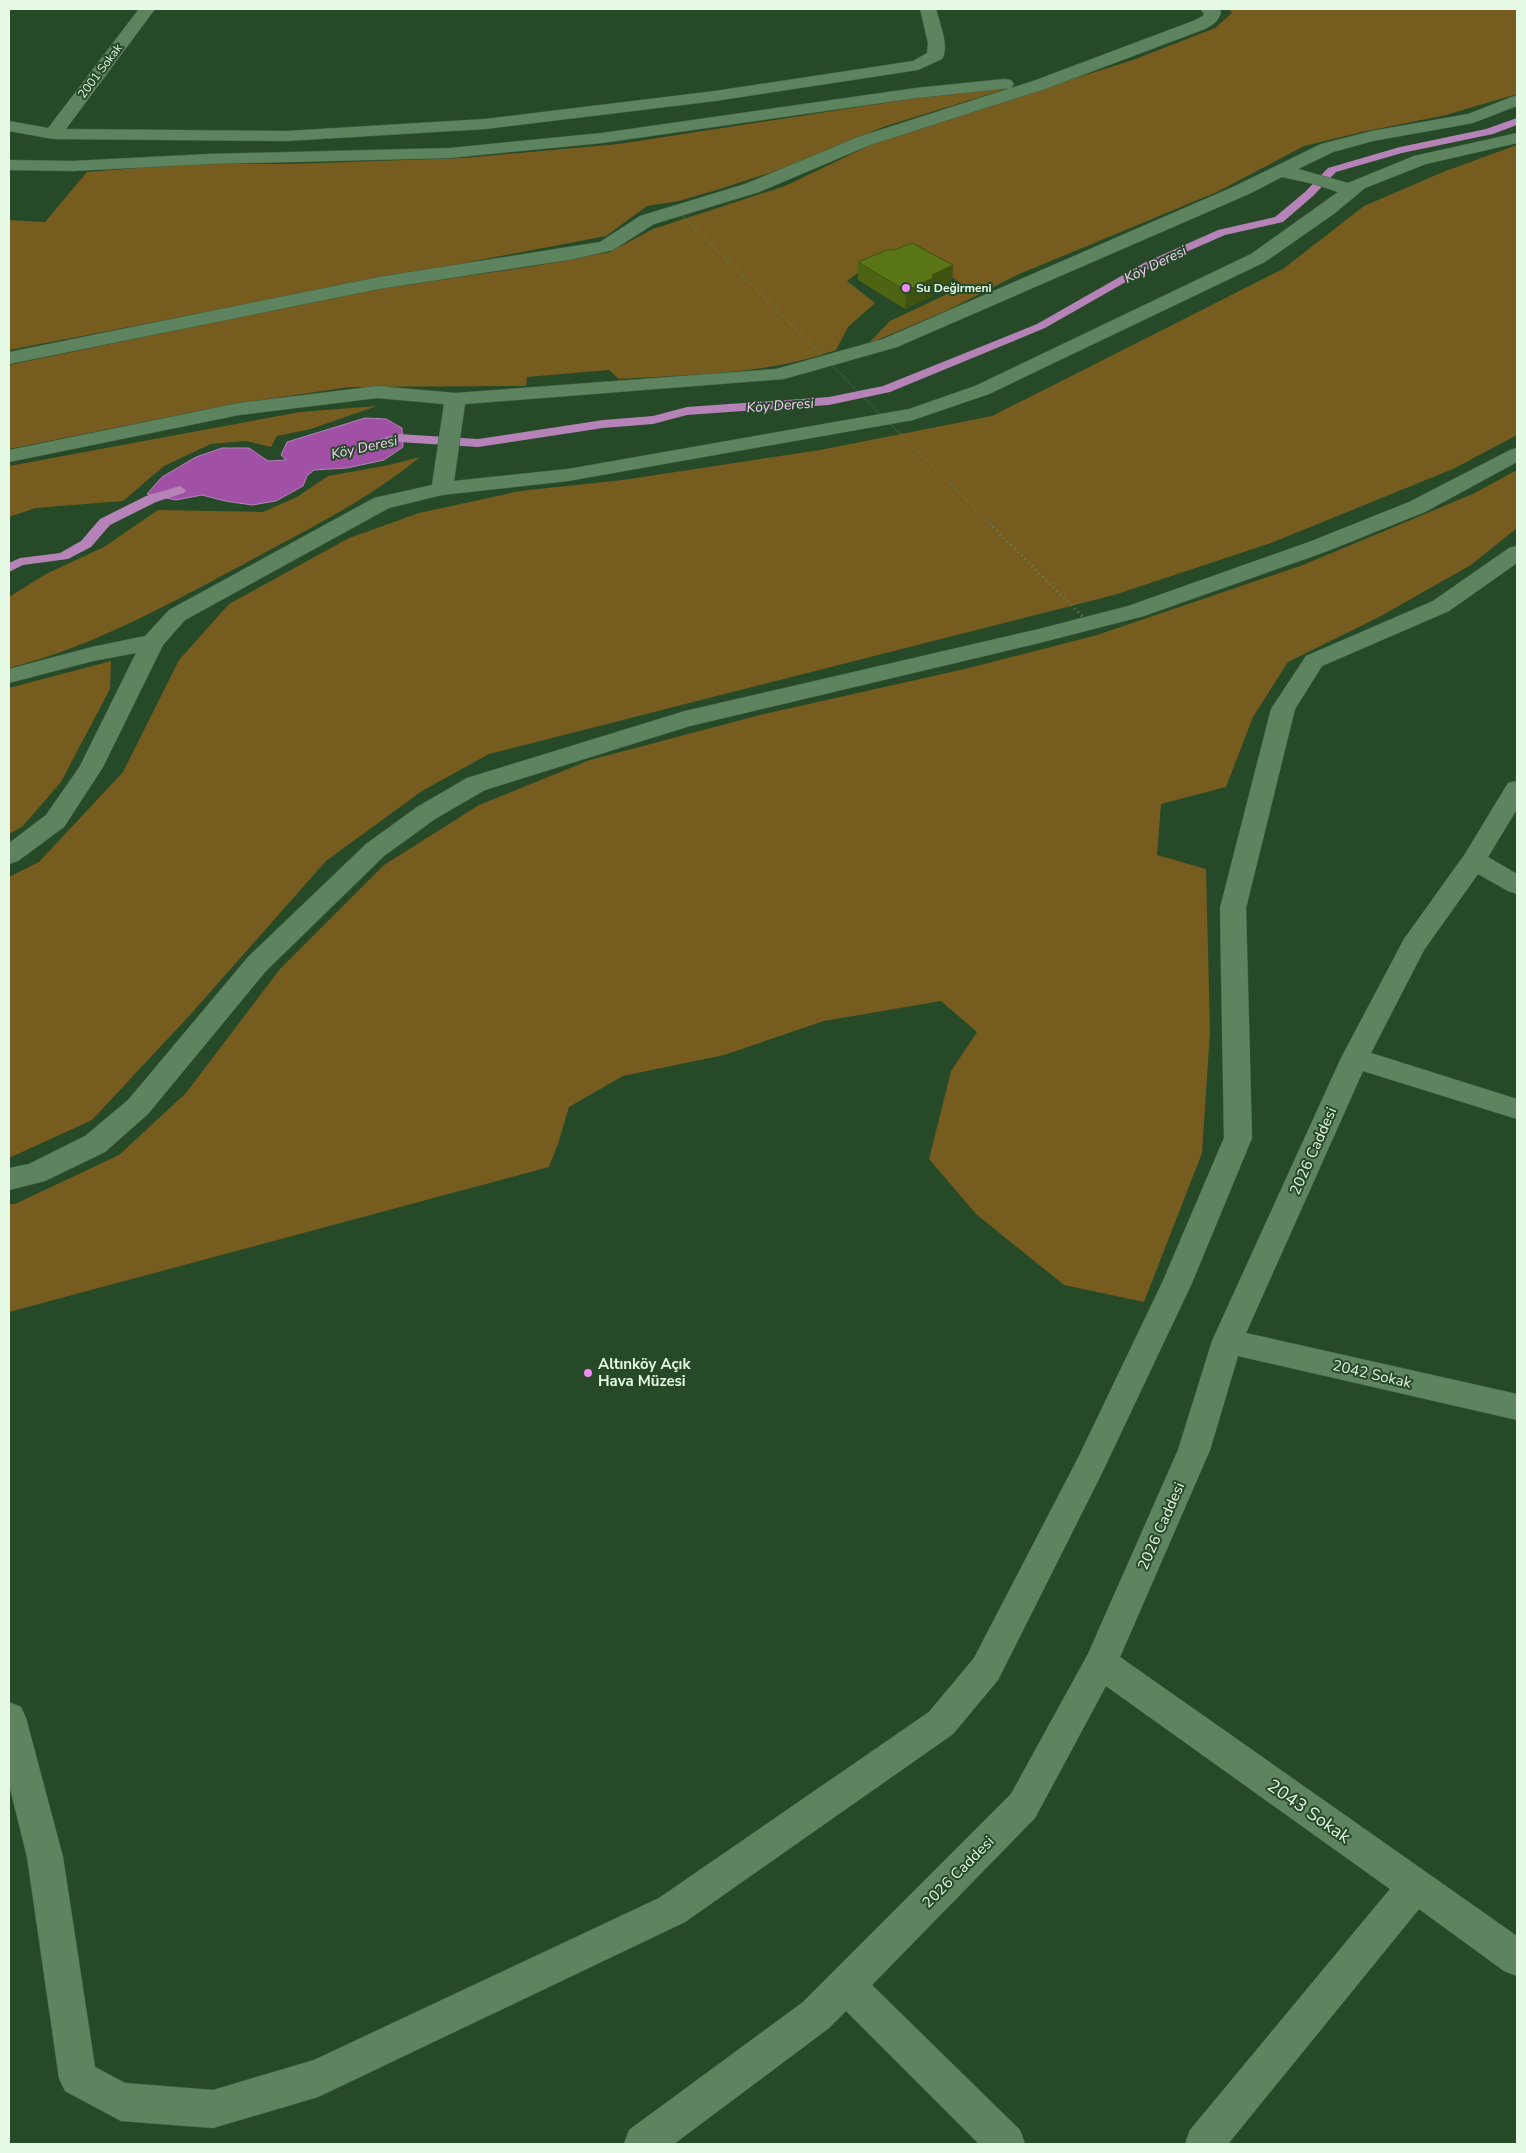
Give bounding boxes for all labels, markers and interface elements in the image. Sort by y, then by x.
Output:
street label: 2001 Sokak [74,40,126,101]
water label: Köy Deresi [1121,241,1190,288]
place label: Su Değirmeni [916,280,992,296]
marker: Su Değirmeni [900,282,912,294]
water label: Köy Deresi [746,394,815,417]
water label: Köy Deresi [329,431,400,464]
street label: 2026 Caddesi [1285,1104,1341,1198]
place label: Altınköy Açık Hava Müzesi [598,1354,691,1391]
street label: 2042 Sokak [1331,1355,1414,1393]
marker: Altınköy Açık Hava Müzesi [582,1367,594,1379]
street label: 2026 Caddesi [1133,1479,1189,1573]
street label: 2043 Sokak [1263,1774,1356,1849]
street label: 2026 Caddesi [918,1832,998,1912]

